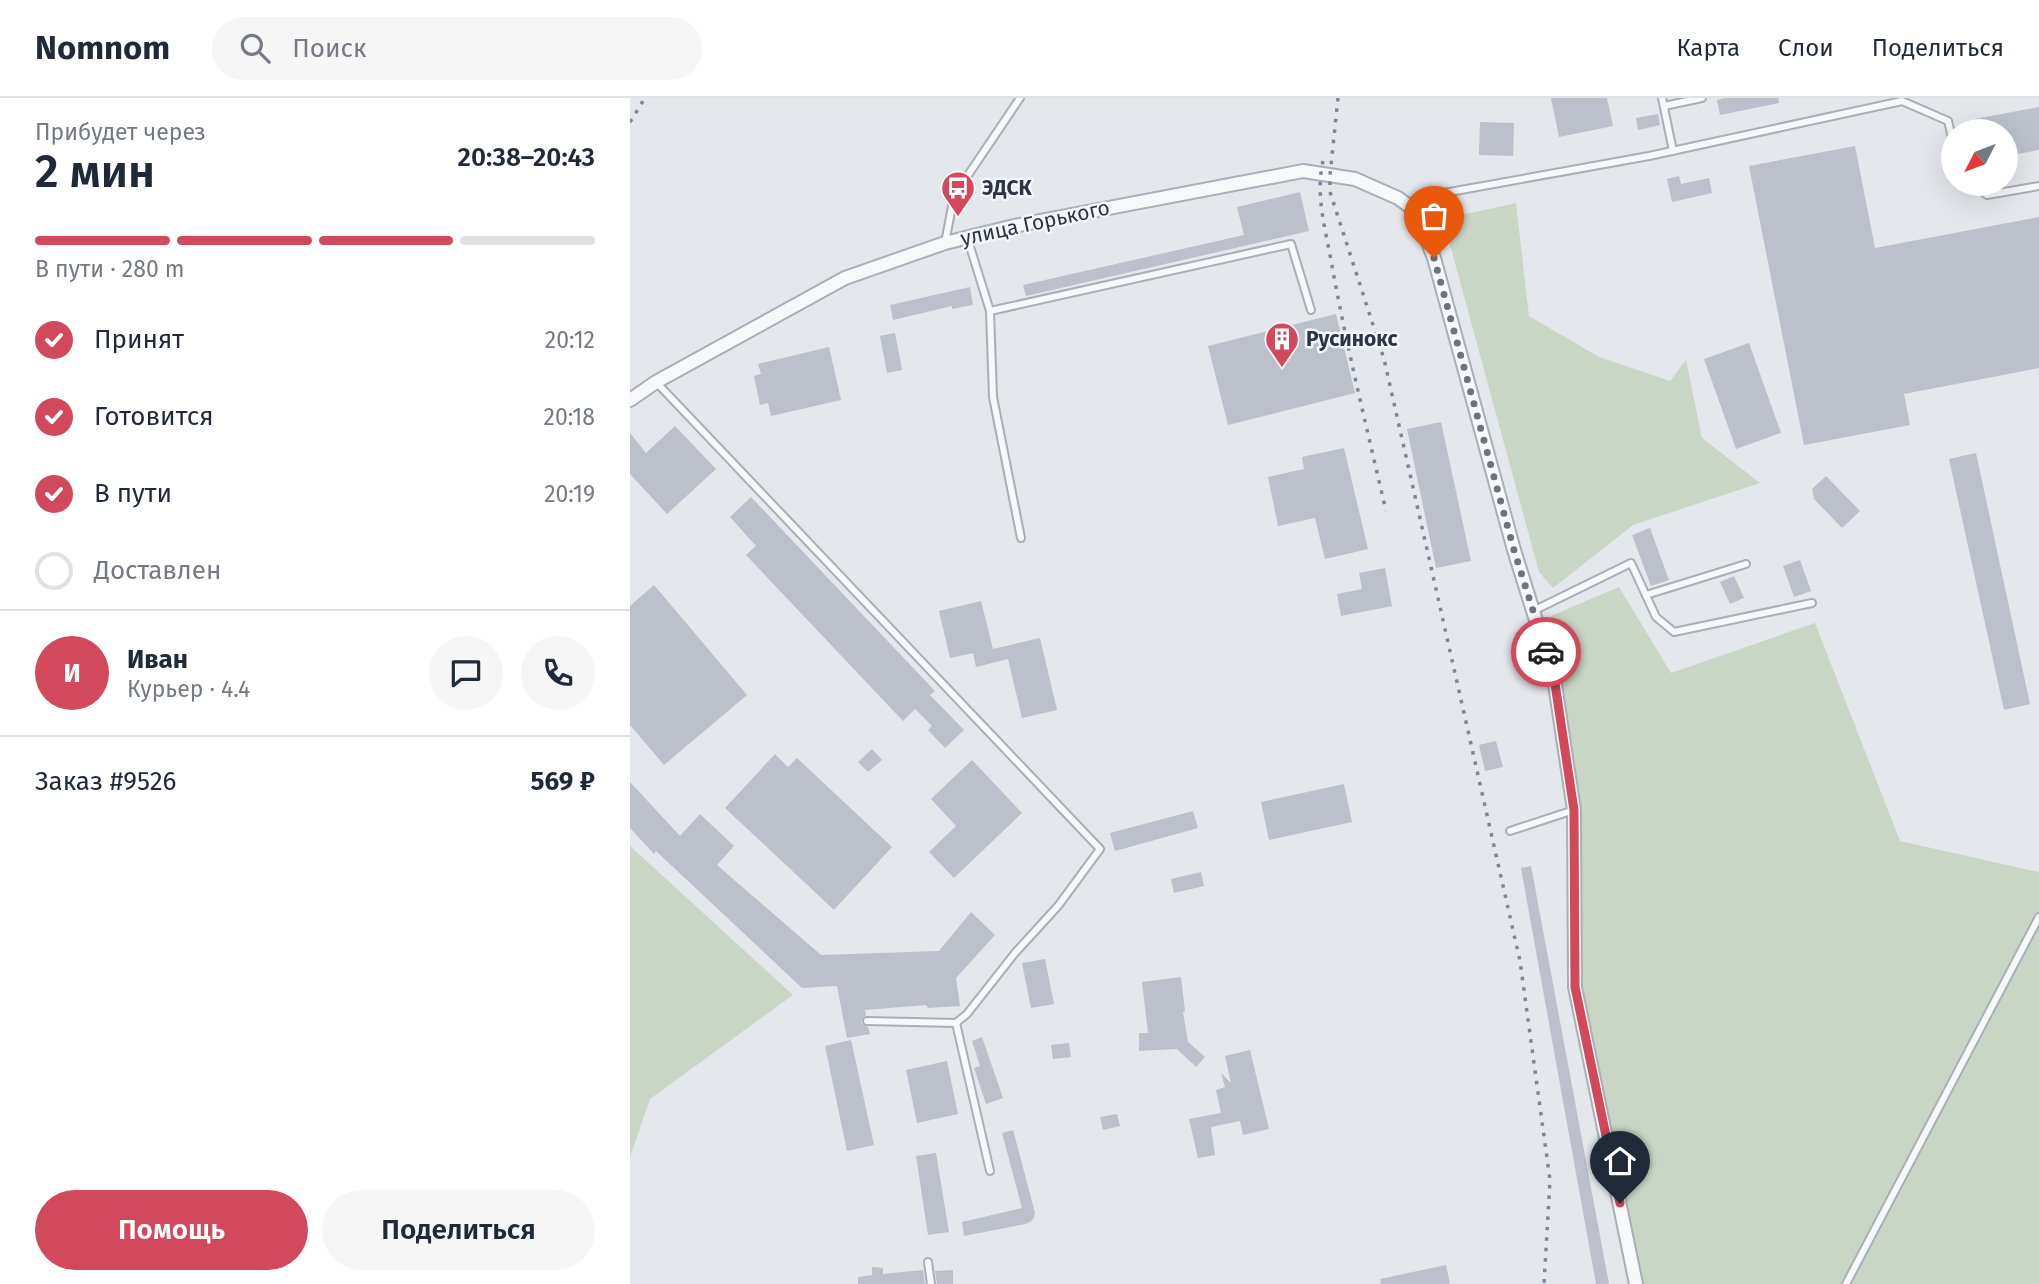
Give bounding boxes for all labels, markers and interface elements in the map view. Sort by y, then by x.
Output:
search box [212,17,702,80]
text: Nomnom [35,28,170,68]
icon: search [236,29,274,67]
text: Поиск [292,33,367,64]
text: Карта [1676,34,1740,62]
text: Слои [1778,34,1834,62]
text: Поделиться [1872,34,2004,62]
text: Прибудет через [35,118,206,146]
north arrow [1941,119,2018,196]
map controls [1941,119,2018,196]
text: 20:38–20:43 [458,142,595,173]
text: 2 мин [35,144,155,199]
bus stop icon: ЭДСК [939,169,977,218]
place label: ЭДСК [982,175,1032,201]
pin [1404,186,1464,258]
street label: улица Горького [958,194,1112,252]
icon: bag [1415,197,1453,235]
text: В пути · 280 m [35,255,185,283]
building icon: Русинокс [1263,320,1301,369]
icon: check [35,321,73,359]
text: Принят [94,324,184,355]
text: 20:12 [545,326,595,354]
place label: Русинокс [1306,326,1398,352]
icon: check [35,398,73,436]
text: Готовится [94,401,214,432]
text: 20:18 [544,403,595,431]
icon: check [35,475,73,513]
text: В пути [94,478,172,509]
text: 20:19 [544,480,595,508]
text: Доставлен [94,555,221,586]
courier [1511,617,1581,687]
icon: car [1527,633,1565,671]
button: chat [429,636,503,710]
button: phone [521,636,595,710]
text: Иван [127,644,188,675]
text: И [63,658,81,689]
text: Курьер · 4.4 [127,675,250,703]
text: Заказ #9526 [35,766,176,797]
text: 569 ₽ [531,766,595,797]
pin [1590,1131,1650,1203]
icon: home [1601,1142,1639,1180]
button: Помощь [35,1190,308,1270]
button: Поделиться [322,1190,595,1270]

